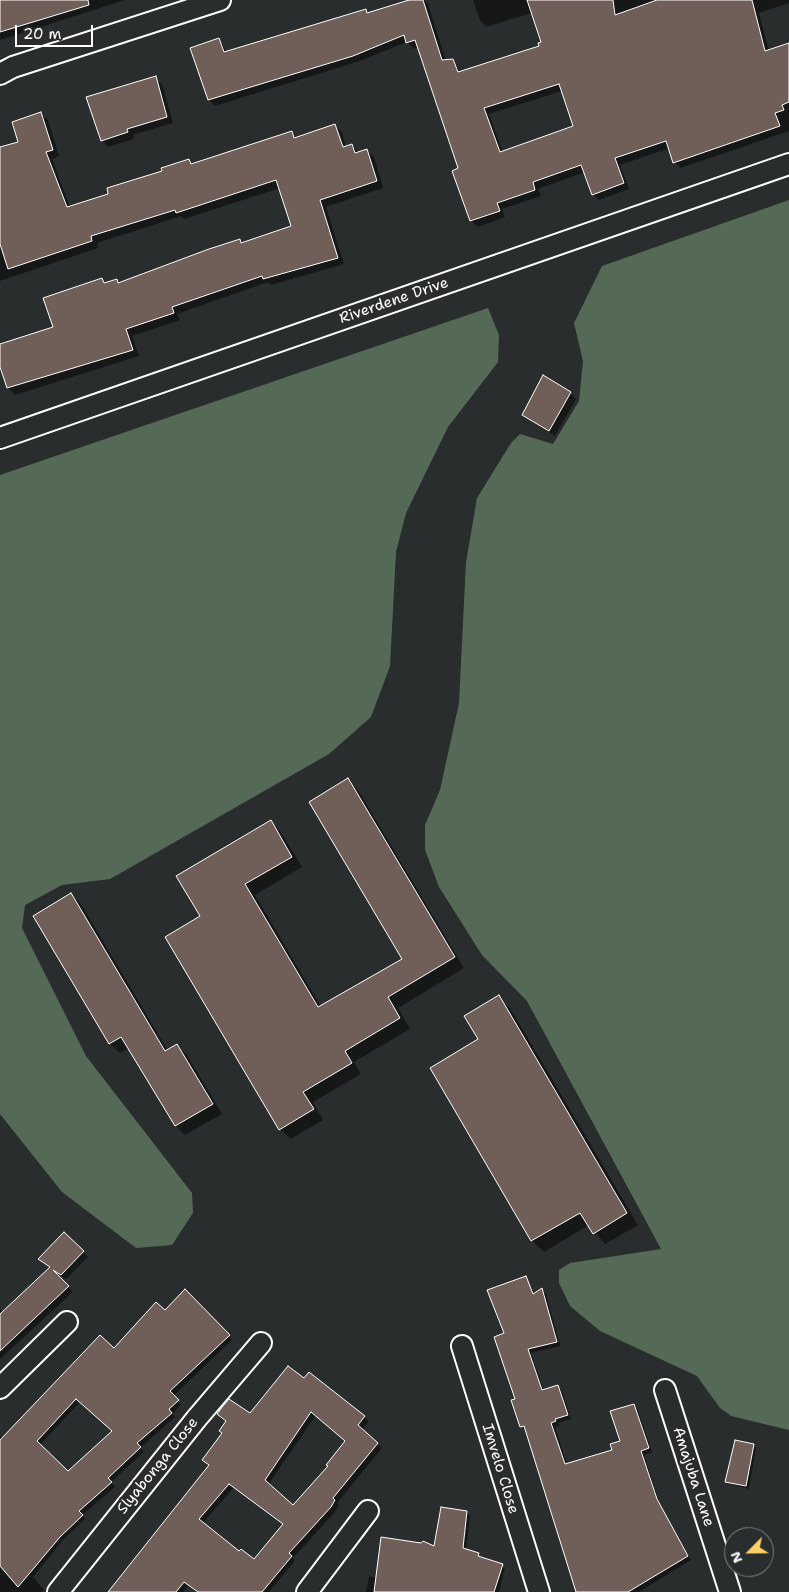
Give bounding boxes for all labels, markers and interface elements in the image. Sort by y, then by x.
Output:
scale bar [18,15,95,47]
text: 20 m [23,24,62,44]
street label: Riverdene Drive [337,274,451,328]
street label: Slyabonga Close [114,1414,202,1518]
street label: Imvelo Close [478,1422,522,1516]
street label: Amajuba Lane [668,1425,718,1529]
north arrow [724,1527,774,1577]
text: N [726,1549,747,1566]

